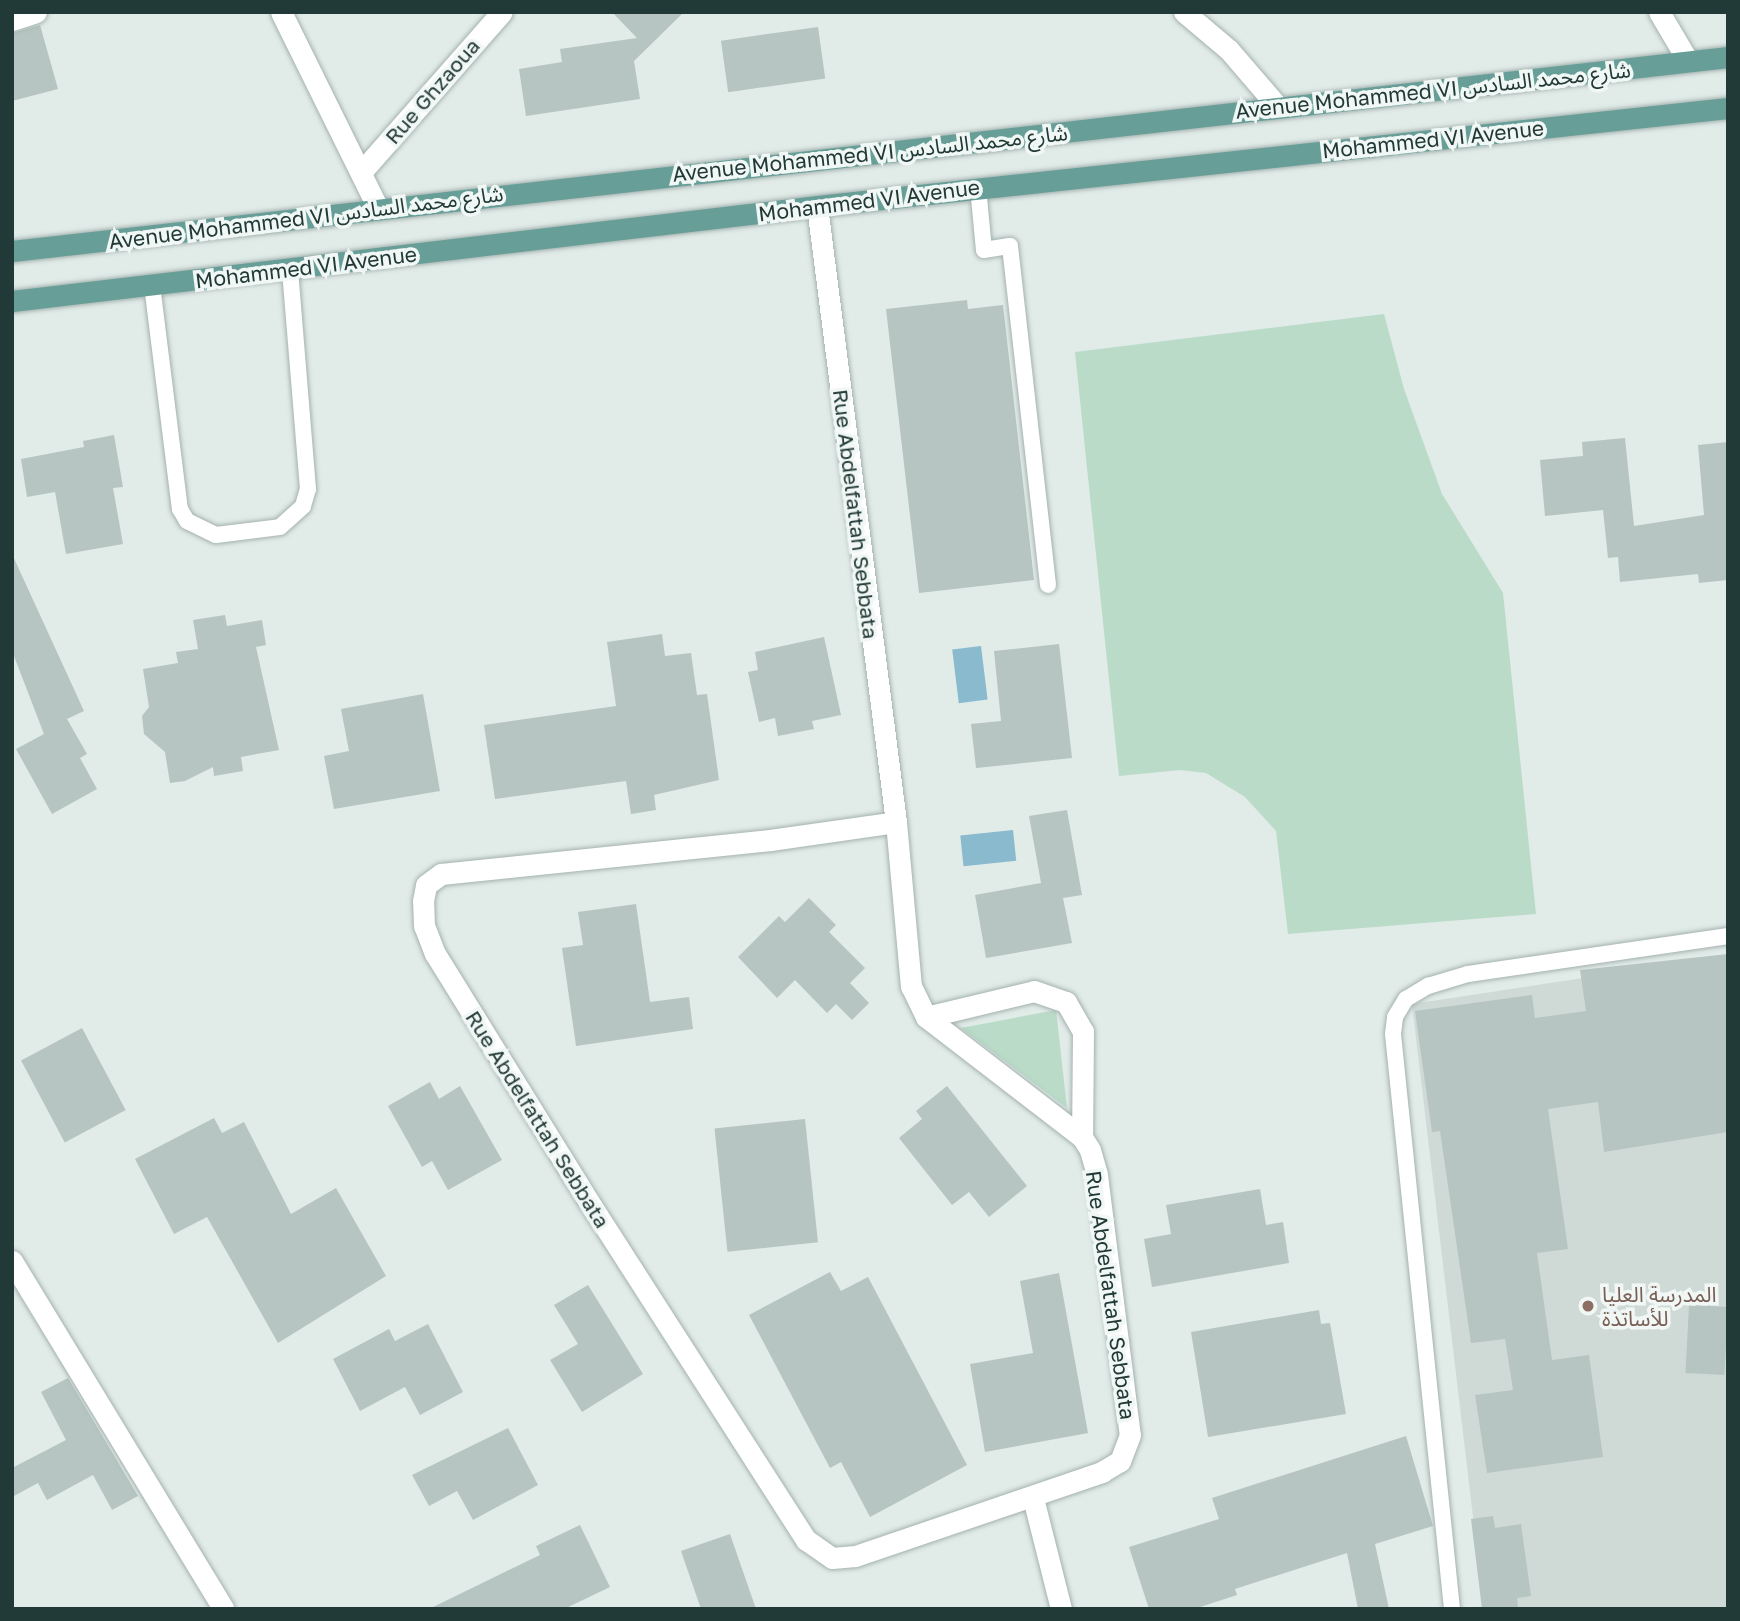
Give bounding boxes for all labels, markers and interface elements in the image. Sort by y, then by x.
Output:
street label: Rue Ghzaoua [379,33,485,149]
street label: Avenue Mohammed VI شارع محمد السادس [1234,57,1632,123]
street label: Mohammed VI Avenue [1321,115,1545,163]
street label: Avenue Mohammed VI شارع محمد السادس [671,120,1069,186]
street label: Mohammed VI Avenue [757,174,981,226]
street label: Avenue Mohammed VI شارع محمد السادس [107,180,505,254]
street label: Mohammed VI Avenue [194,241,418,293]
street label: Rue Abdelfattah Sebbata [828,388,884,640]
street label: Rue Abdelfattah Sebbata [461,1006,615,1232]
street label: Rue Abdelfattah Sebbata [1081,1169,1141,1421]
place label: المدرسة العليا للأساتذة [1602,1281,1716,1331]
marker: المدرسة العليا للأساتذة [1580,1298,1596,1314]

